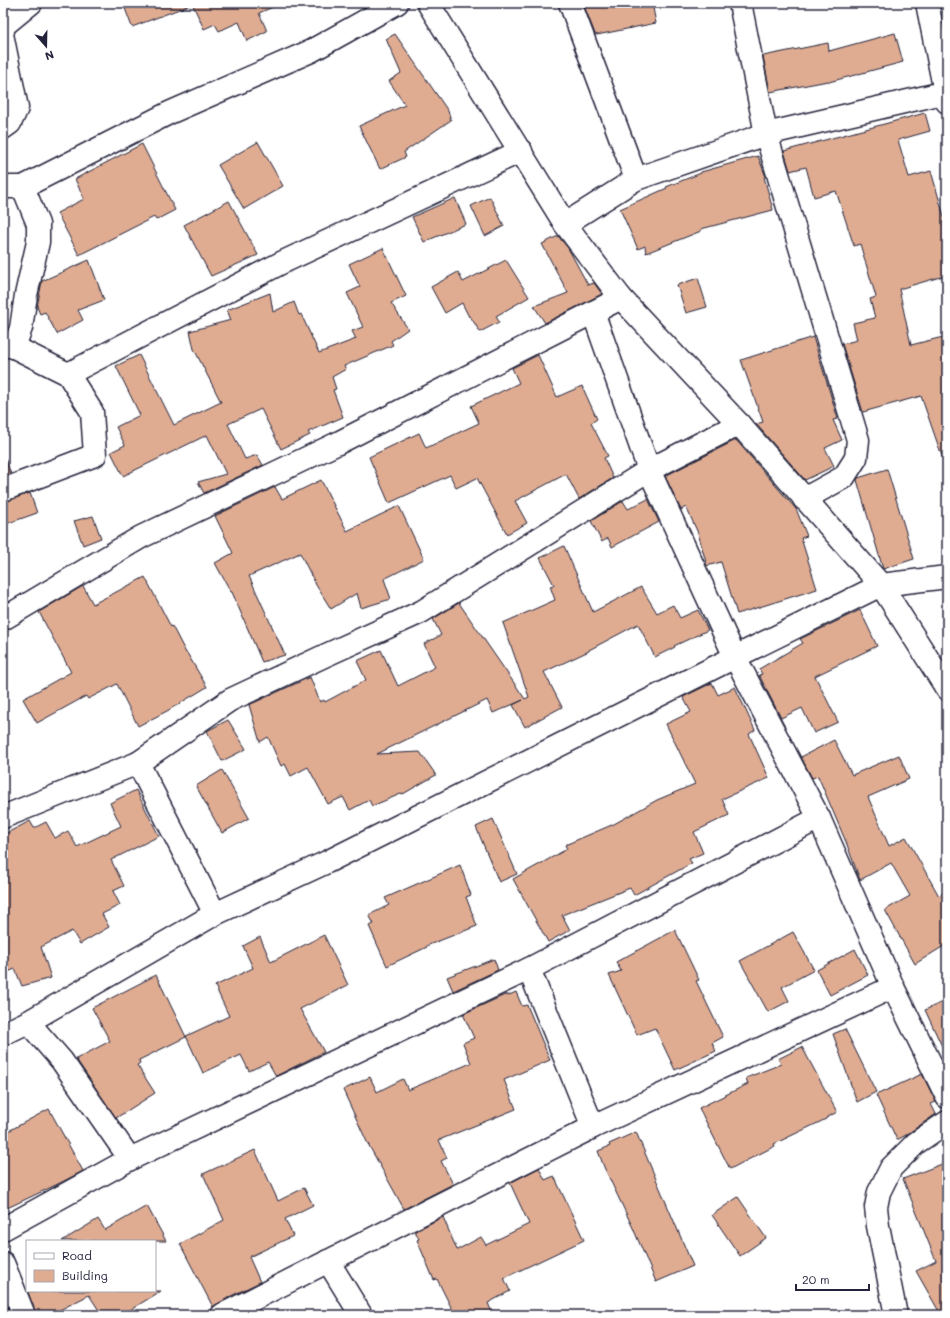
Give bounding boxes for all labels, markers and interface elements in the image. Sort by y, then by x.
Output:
north arrow [26,26,66,66]
text: N [43,47,56,64]
legend [26,1240,156,1292]
text: Road [62,1247,92,1263]
scale bar [796,1266,869,1292]
text: Building [62,1267,108,1283]
text: 20 m [802,1271,830,1287]

